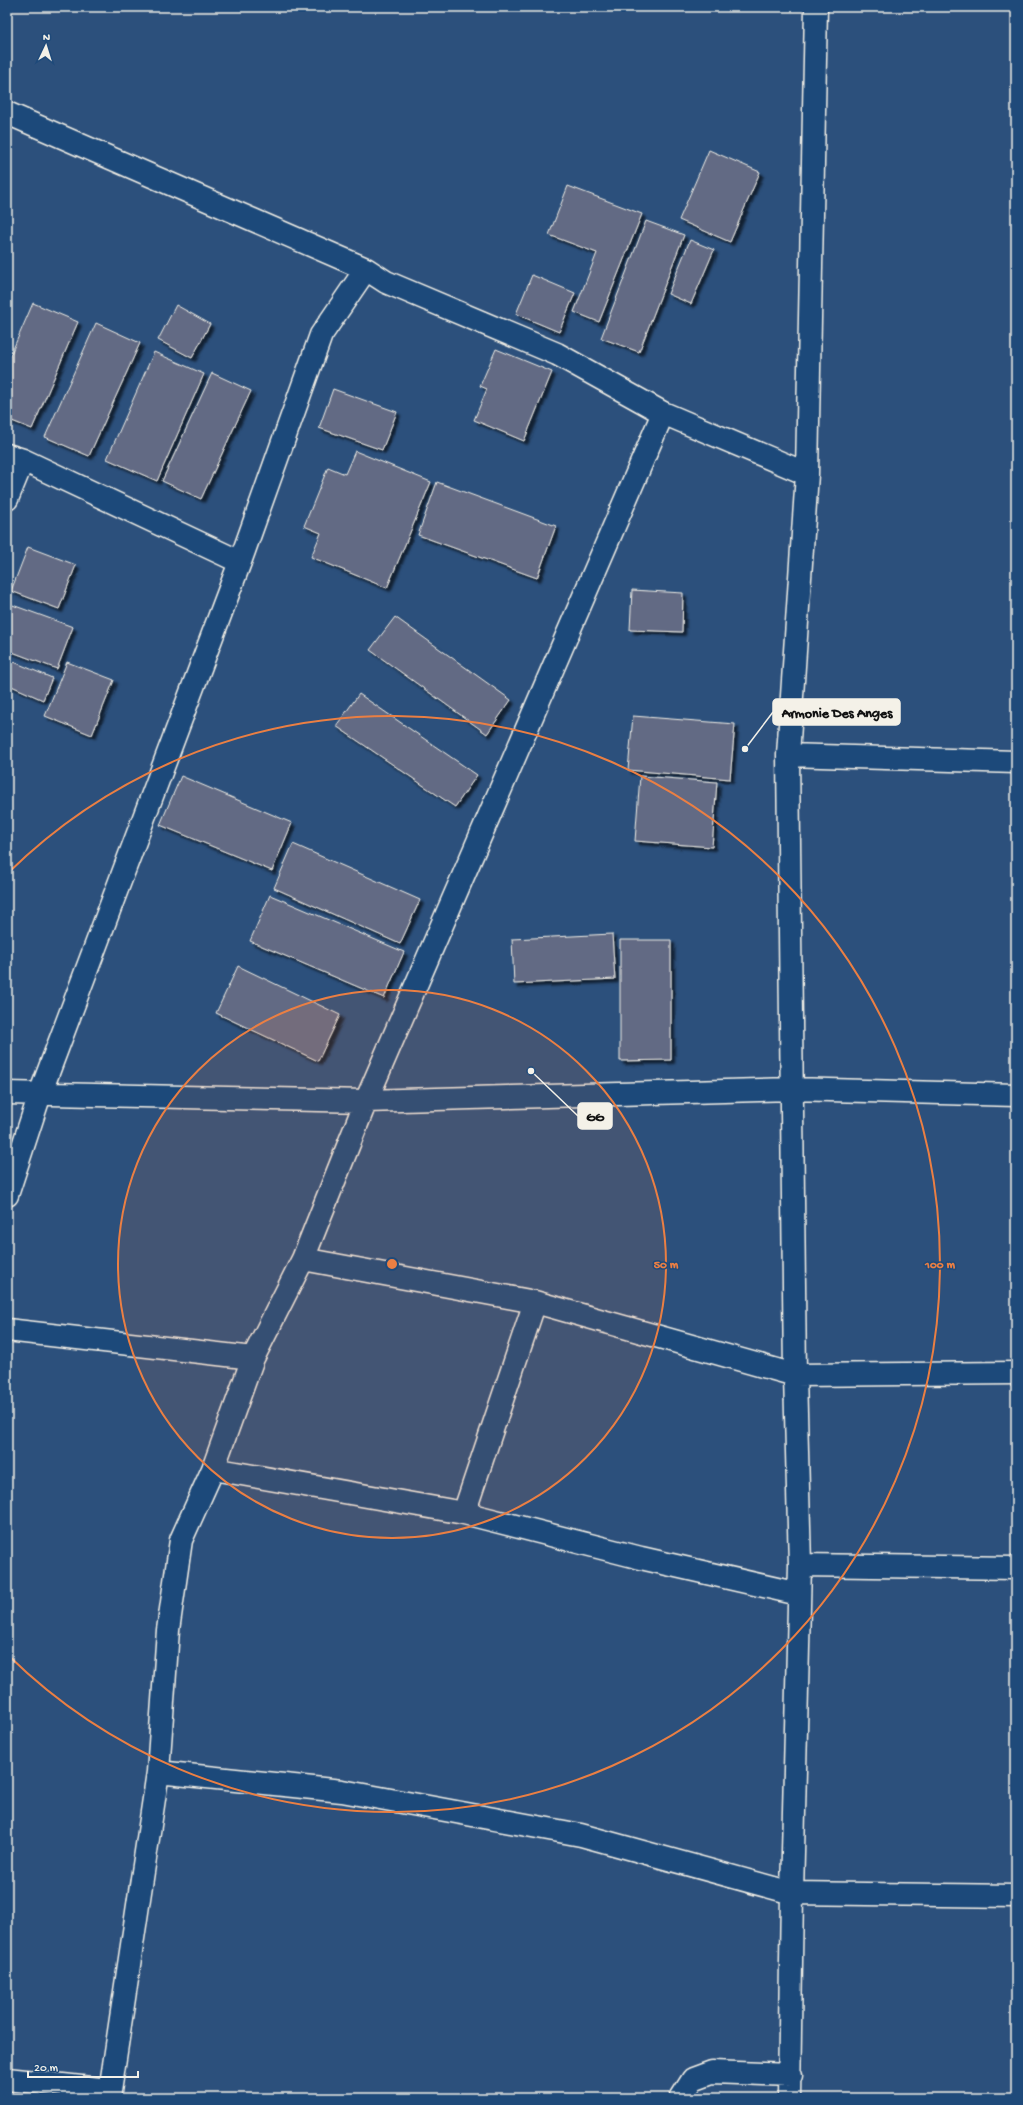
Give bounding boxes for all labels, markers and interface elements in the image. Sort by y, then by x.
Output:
north arrow [26,26,66,66]
text: N [43,32,51,44]
callout: Armonie Des Anges [773,699,900,725]
text: Armonie Des Anges [781,706,893,723]
callout: GG [578,1103,612,1129]
text: GG [586,1110,605,1127]
centre of rings [385,1257,399,1271]
text: 50 m [654,1259,679,1273]
text: 100 m [924,1259,955,1273]
scale bar [28,2053,138,2079]
text: 20 m [34,2062,59,2076]

